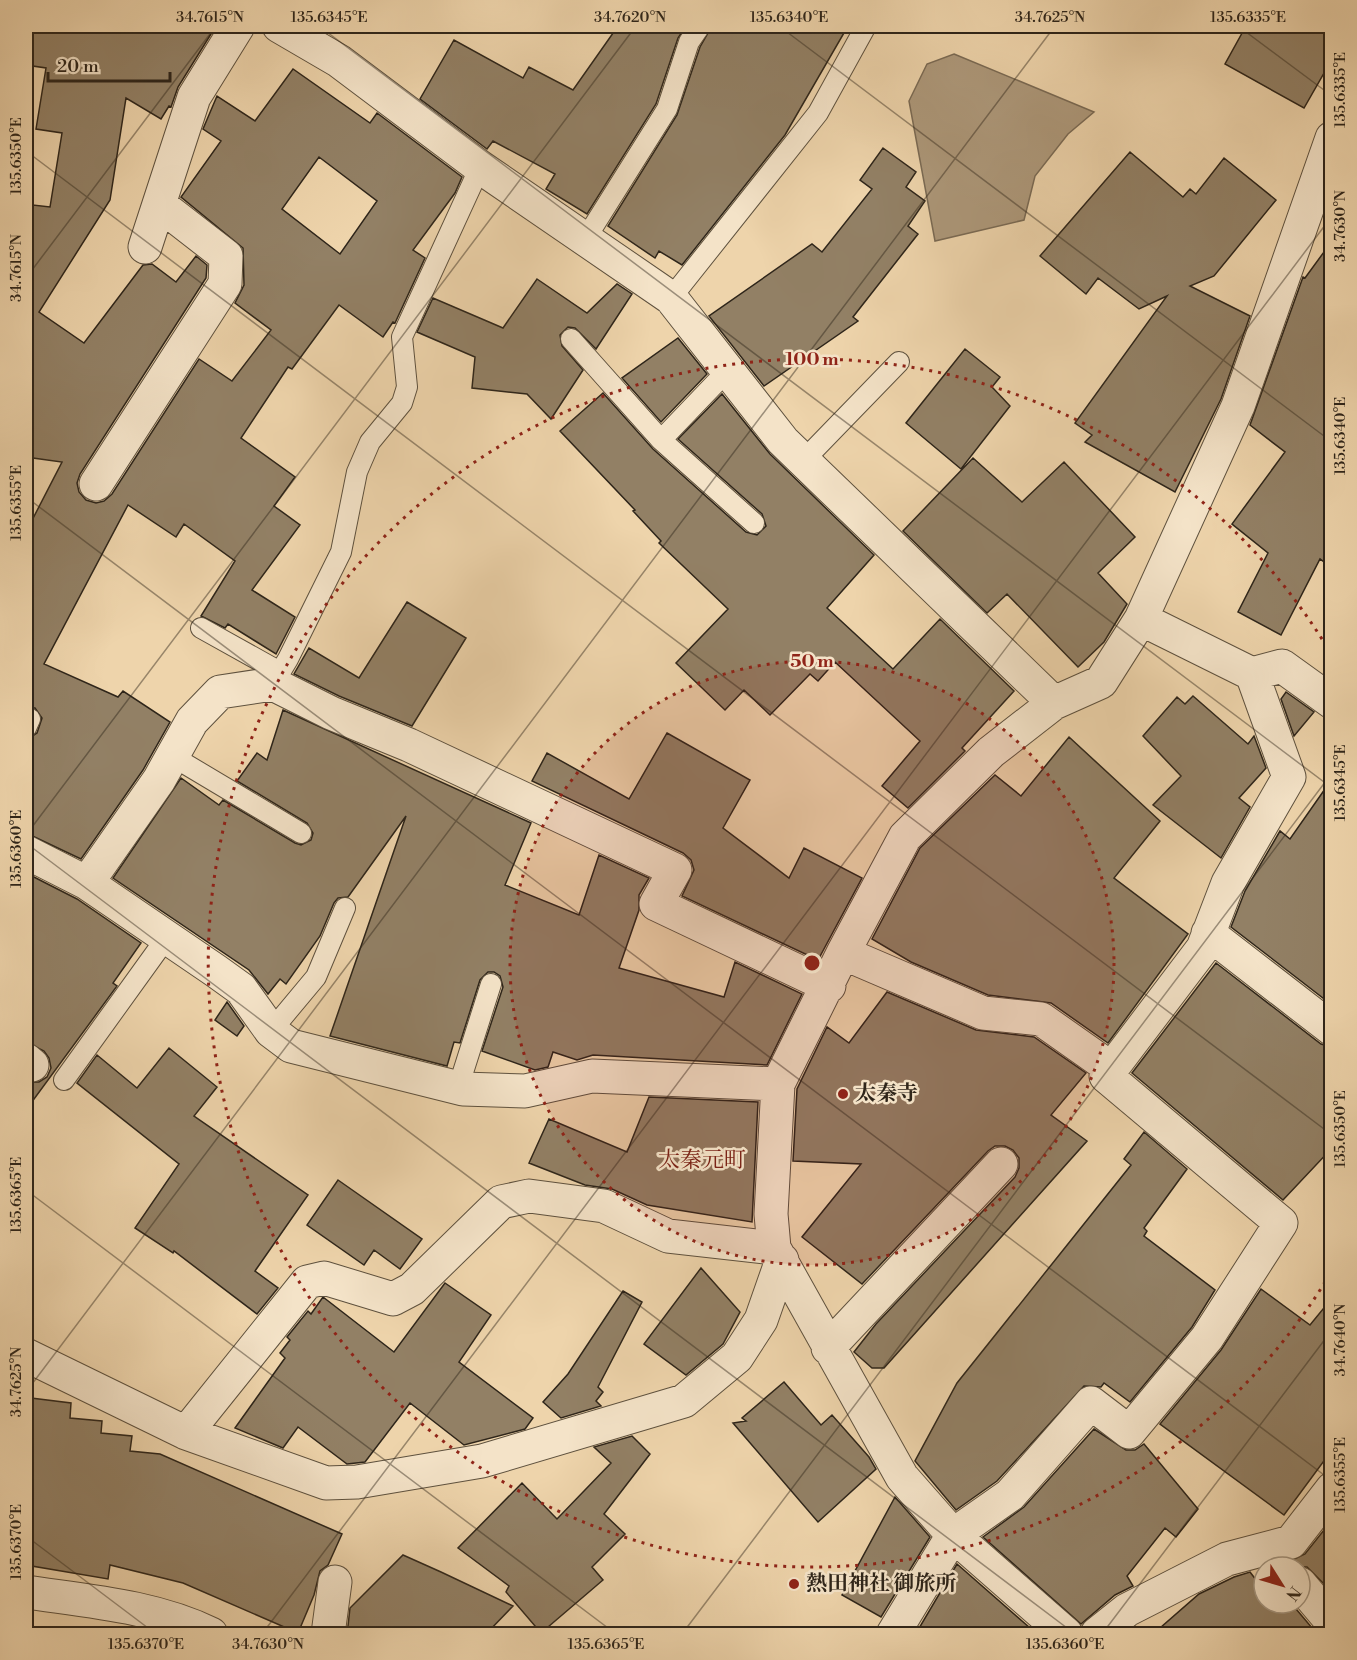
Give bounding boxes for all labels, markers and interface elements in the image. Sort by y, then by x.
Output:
text: 34.7615°N [176,8,244,27]
text: 135.6345°E [290,8,368,27]
text: 34.7620°N [594,8,666,27]
text: 135.6340°E [750,8,828,27]
text: 34.7625°N [1015,8,1085,27]
text: 135.6335°E [1210,8,1286,27]
scale bar [48,45,170,83]
text: 135.6335°E [1331,52,1350,128]
text: 20 m [57,55,99,78]
text: 135.6350°E [7,117,26,195]
text: 34.7630°N [1331,190,1350,262]
text: 34.7615°N [7,234,26,302]
text: 100 m [785,348,839,371]
text: 135.6340°E [1331,397,1350,475]
text: 135.6355°E [7,465,26,541]
text: 50 m [790,650,834,673]
text: 135.6345°E [1331,744,1350,822]
text: 135.6360°E [7,810,26,888]
centre of rings [802,953,822,973]
place label: 太秦寺 [855,1081,918,1107]
marker: 太秦寺 [836,1087,850,1101]
text: 135.6350°E [1331,1090,1350,1168]
district label: 太秦元町 [658,1147,746,1174]
text: 135.6365°E [7,1157,26,1233]
text: 34.7640°N [1331,1304,1350,1376]
text: 34.7625°N [7,1347,26,1417]
text: 135.6355°E [1331,1437,1350,1513]
text: 135.6370°E [7,1504,26,1580]
north arrow [1252,1555,1312,1615]
place label: 熱田神社 御旅所 [806,1571,956,1597]
marker: 熱田神社 御旅所 [787,1577,801,1591]
text: N [1281,1582,1305,1605]
text: 135.6370°E [108,1635,184,1654]
text: 34.7630°N [232,1635,304,1654]
text: 135.6365°E [568,1635,644,1654]
text: 135.6360°E [1026,1635,1104,1654]

